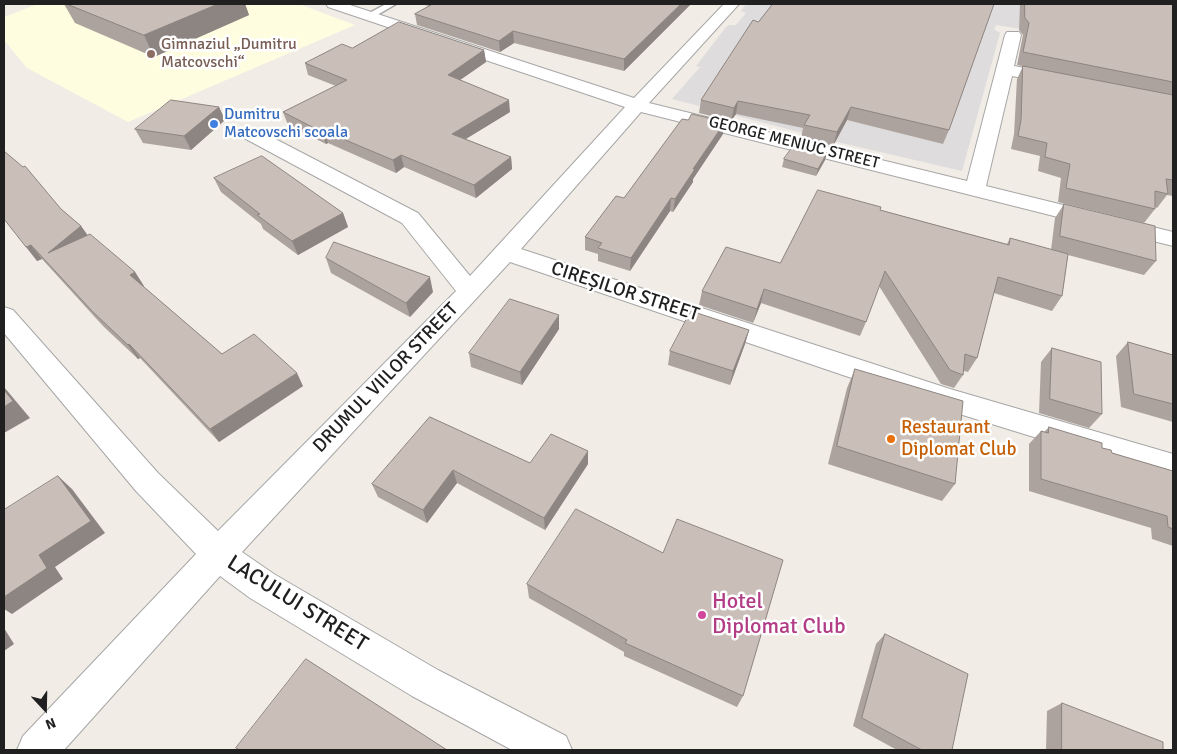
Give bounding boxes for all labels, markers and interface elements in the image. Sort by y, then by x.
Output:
place label: Gimnaziul „Dumitru Matcovschi“ [161,35,297,73]
marker: Gimnaziul „Dumitru Matcovschi“ [145,48,157,60]
place label: Dumitru Matcovschi scoala [224,105,348,143]
street label: GEORGE MENIUC STREET [707,112,881,174]
marker: Dumitru Matcovschi scoala [208,118,220,130]
street label: CIREȘILOR STREET [548,257,702,327]
street label: DRUMUL VIILOR STREET [309,298,463,458]
place label: Restaurant Diplomat Club [901,417,1016,461]
marker: Restaurant Diplomat Club [885,433,897,445]
street label: LACULUI STREET [222,550,372,658]
place label: Hotel Diplomat Club [712,589,846,640]
marker: Hotel Diplomat Club [696,609,708,621]
north arrow [20,684,70,734]
text: N [43,714,58,733]

